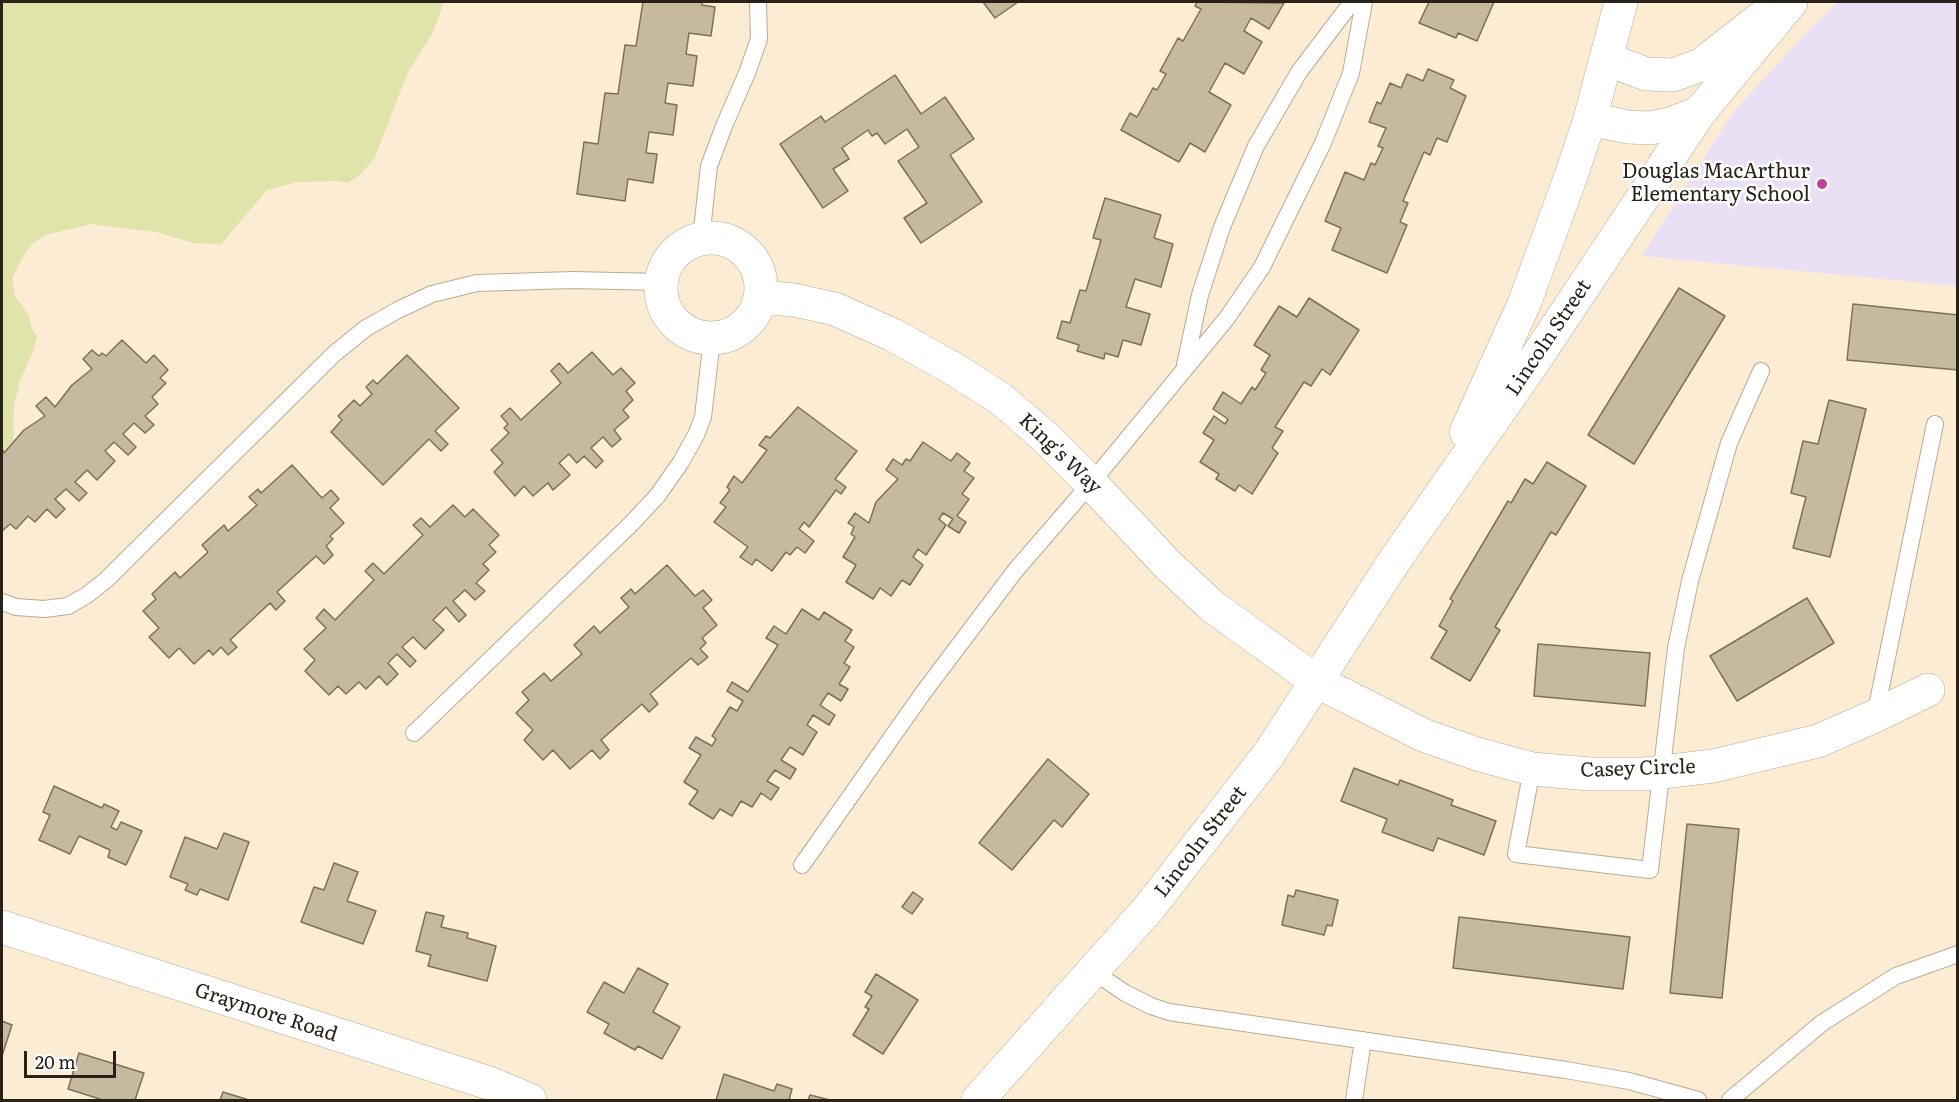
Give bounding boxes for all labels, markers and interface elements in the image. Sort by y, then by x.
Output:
place label: Douglas MacArthur Elementary School [1622,160,1810,207]
marker: Douglas MacArthur Elementary School [1815,177,1829,191]
street label: Lincoln Street [1501,275,1597,401]
street label: King's Way [1014,409,1106,499]
street label: Casey Circle [1580,755,1696,783]
street label: Lincoln Street [1150,781,1252,903]
street label: Graymore Road [192,979,340,1047]
scale bar [27,1039,118,1077]
text: 20 m [35,1048,76,1075]

